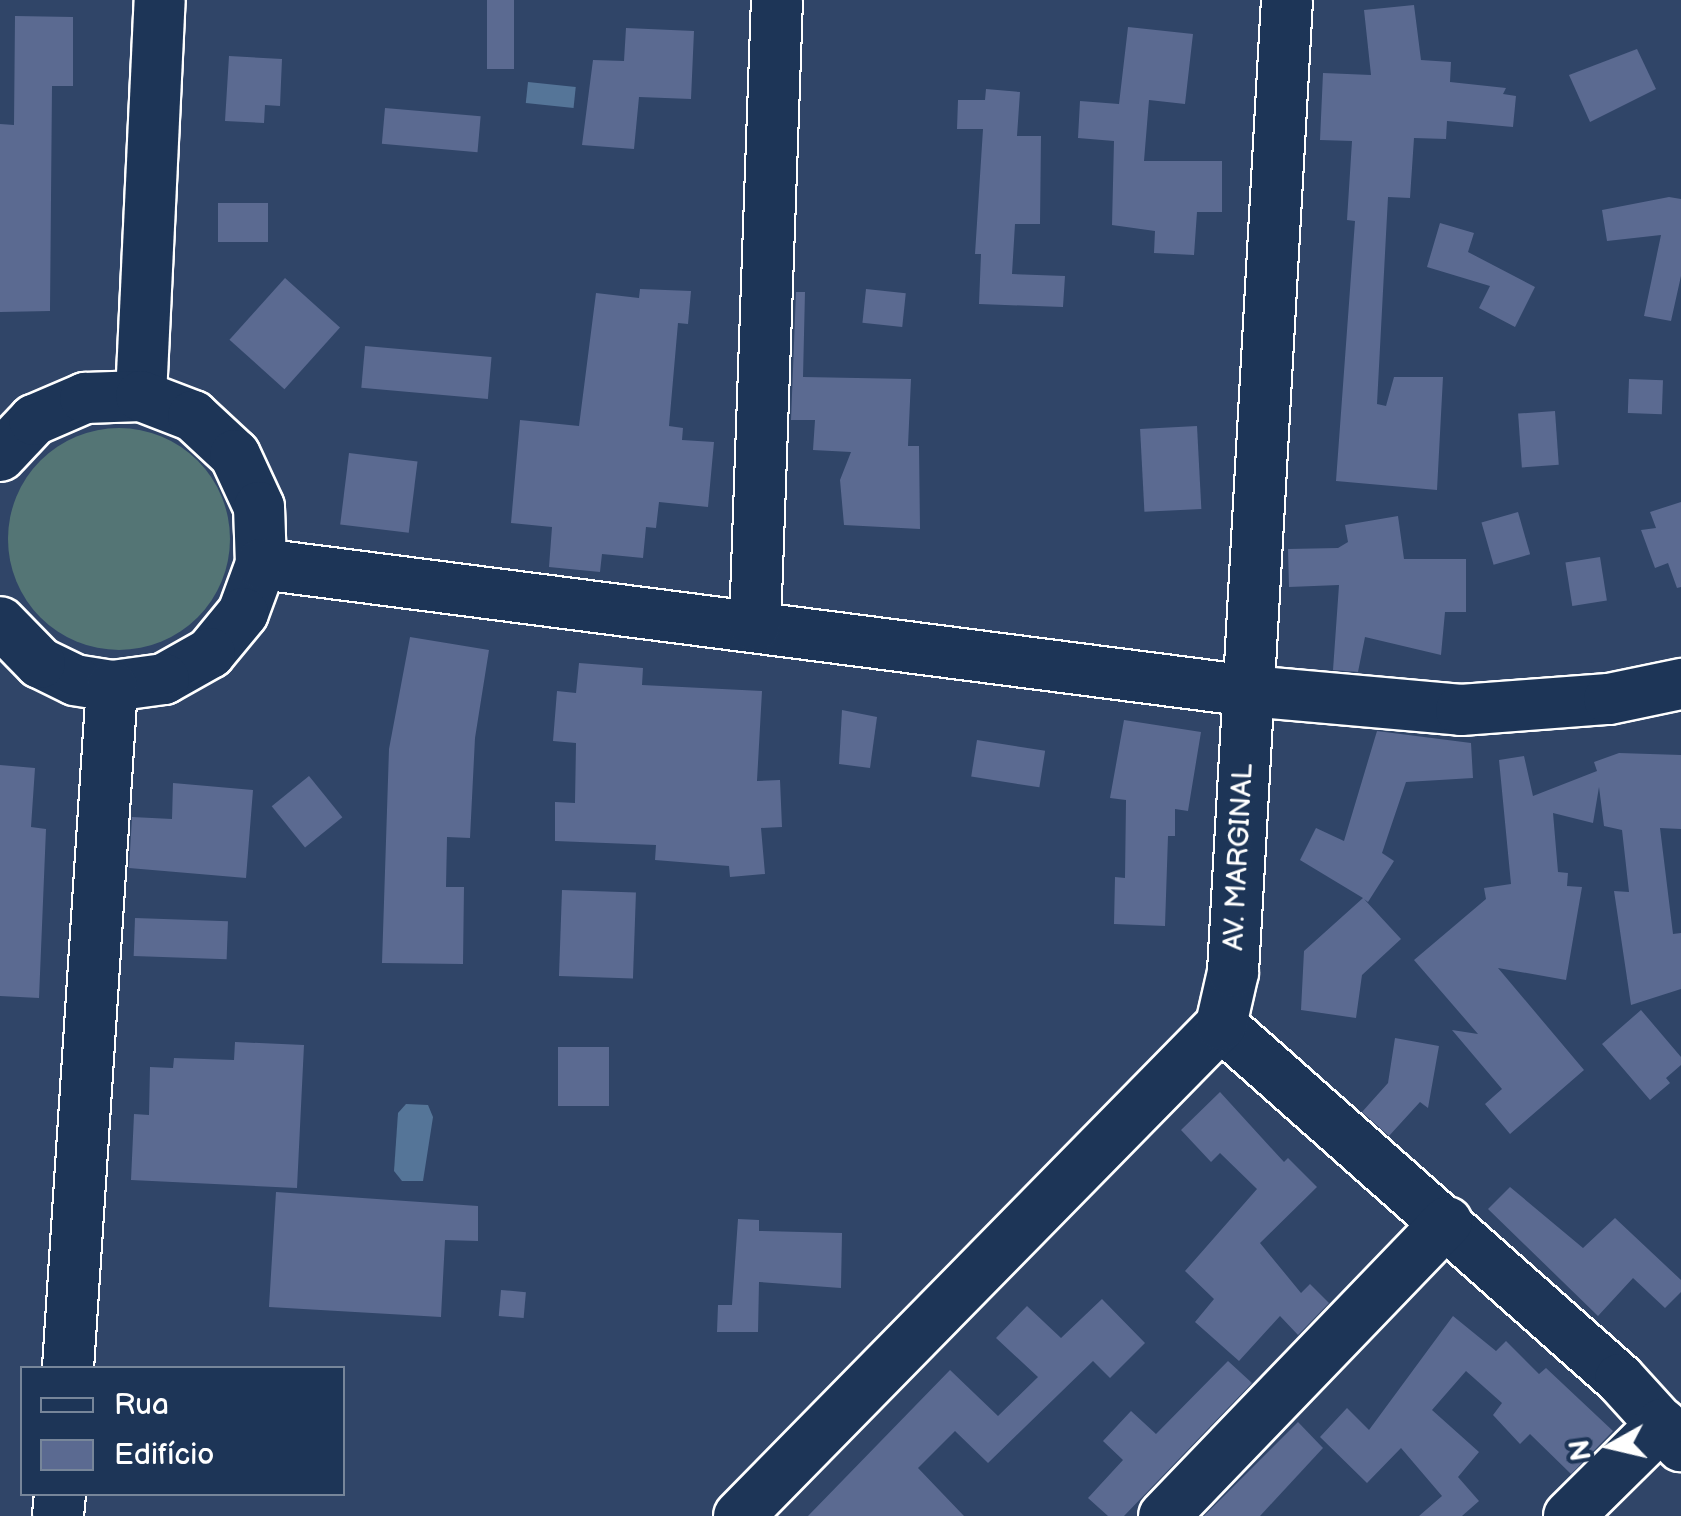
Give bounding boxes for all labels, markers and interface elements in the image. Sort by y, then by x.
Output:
street label: AV. MARGINAL [1217,763,1261,951]
legend [20,1366,345,1496]
text: Rua [114,1387,169,1423]
north arrow [1561,1396,1661,1496]
text: Edifício [114,1437,214,1473]
text: N [1563,1438,1599,1463]

